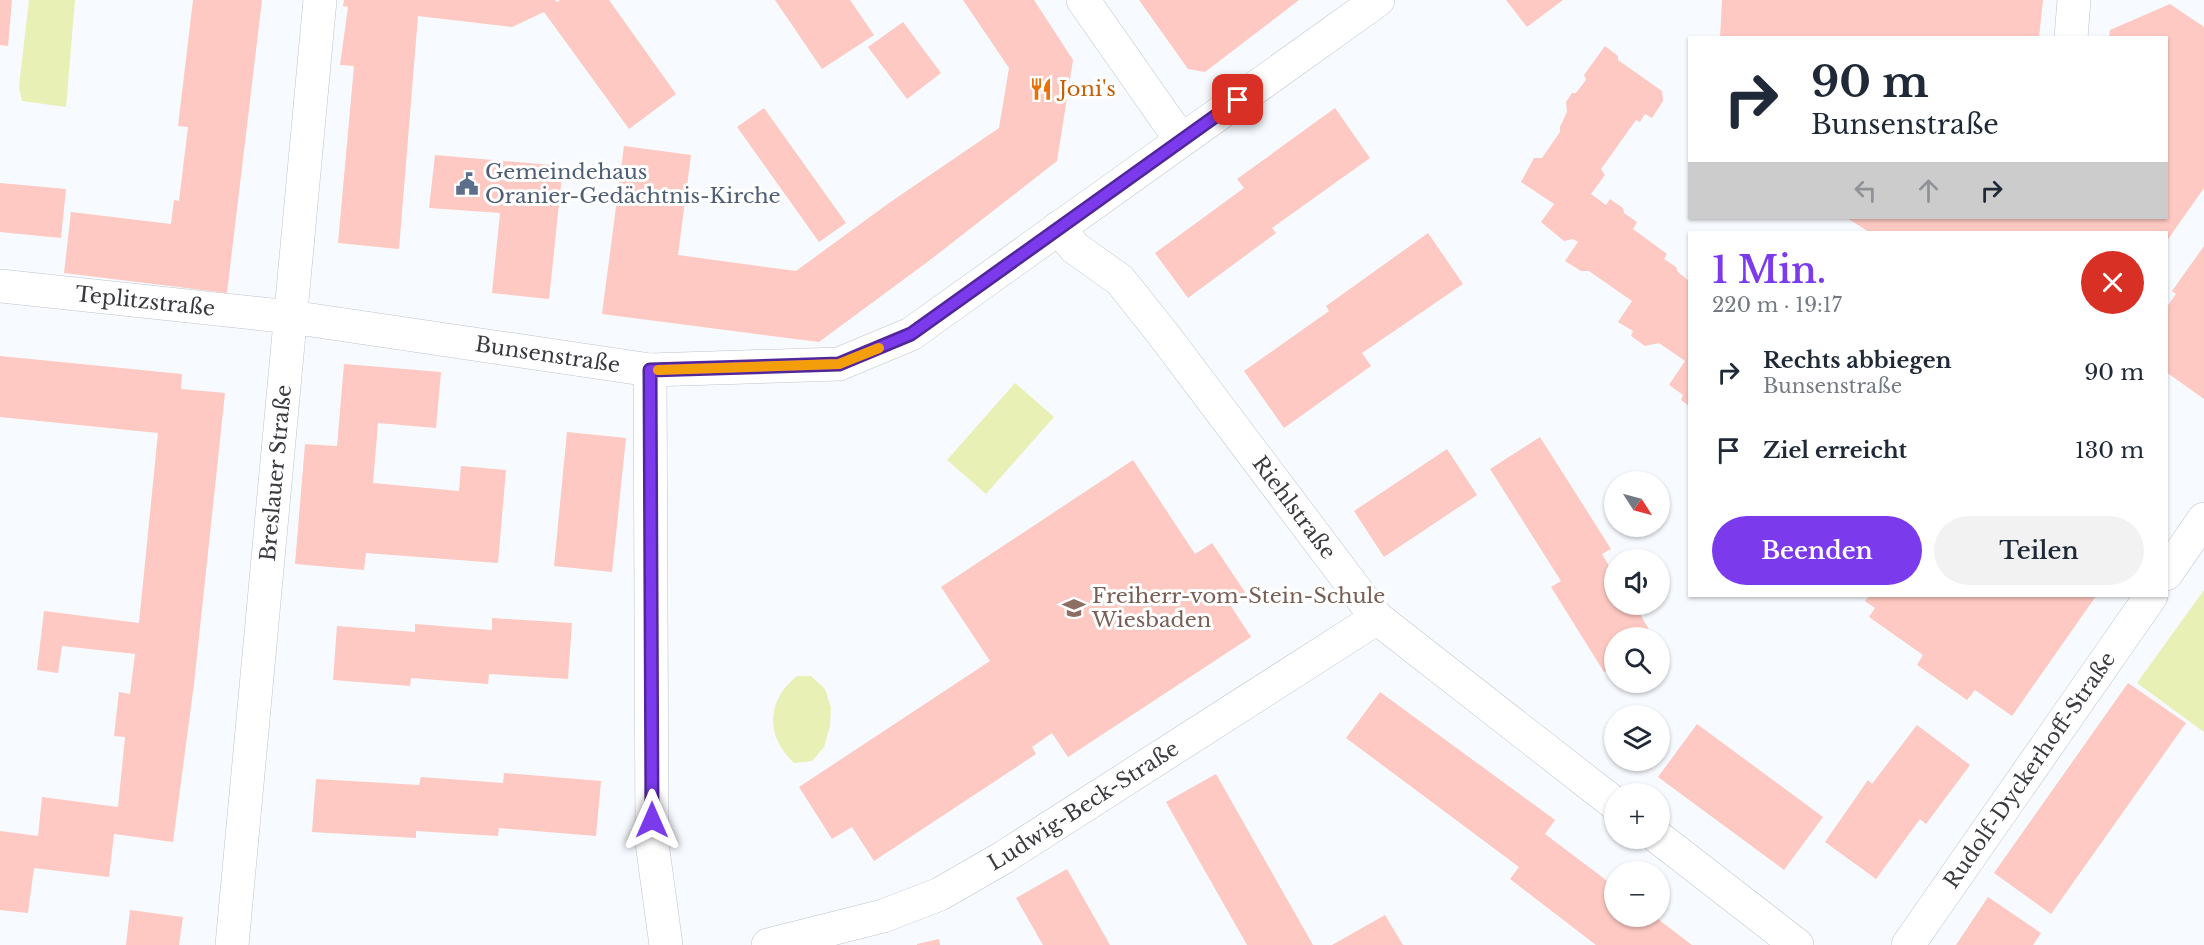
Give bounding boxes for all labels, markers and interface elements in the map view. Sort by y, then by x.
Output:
text: 90 m [1811,56,1929,108]
icon: right [1712,60,1790,138]
pin [1212,74,1263,125]
restaurant icon: Joni's [1028,76,1054,102]
place label: Joni's [1056,76,1116,102]
icon: arrive [1221,83,1254,116]
text: Bunsenstraße [1811,108,1999,141]
place label: Gemeindehaus Oranier-Gedächtnis-Kirche [485,159,781,209]
public building icon: Gemeindehaus Oranier-Gedächtnis-Kirche [454,171,480,197]
icon: left [1849,174,1882,207]
icon: ahead [1912,174,1945,207]
icon: right [1975,174,2008,207]
text: 1 Min. [1712,248,1826,293]
button: close [2081,251,2144,314]
street label: Teplitzstraße [74,281,216,322]
text: 220 m · 19:17 [1712,293,1842,317]
street label: Bunsenstraße [473,331,622,378]
text: Rechts abbiegen [1763,347,1952,374]
icon: right [1712,356,1745,389]
text: 90 m [2084,359,2144,386]
text: Bunsenstraße [1763,374,1902,398]
street label: Breslauer Straße [255,384,297,562]
icon: arrive [1712,434,1745,467]
text: Ziel erreicht [1763,437,1907,464]
text: 130 m [2075,437,2144,464]
street label: Riehlstraße [1247,451,1341,565]
north arrow [1604,471,1670,537]
map controls [1604,471,1670,927]
button: Beenden [1712,516,1922,585]
button: Teilen [1934,516,2144,585]
button: sound [1604,549,1670,615]
place label: Freiherr-vom-Stein-Schule Wiesbaden [1091,583,1385,633]
school or university icon: Freiherr-vom-Stein-Schule Wiesbaden [1061,595,1087,621]
button: search [1604,627,1670,693]
street label: Rudolf-Dyckerhoff-Straße [1938,647,2121,894]
button: layers [1604,705,1670,771]
street label: Ludwig-Beck-Straße [983,735,1184,876]
button: + [1604,783,1670,849]
position arrow [620,788,684,852]
button: − [1604,861,1670,927]

